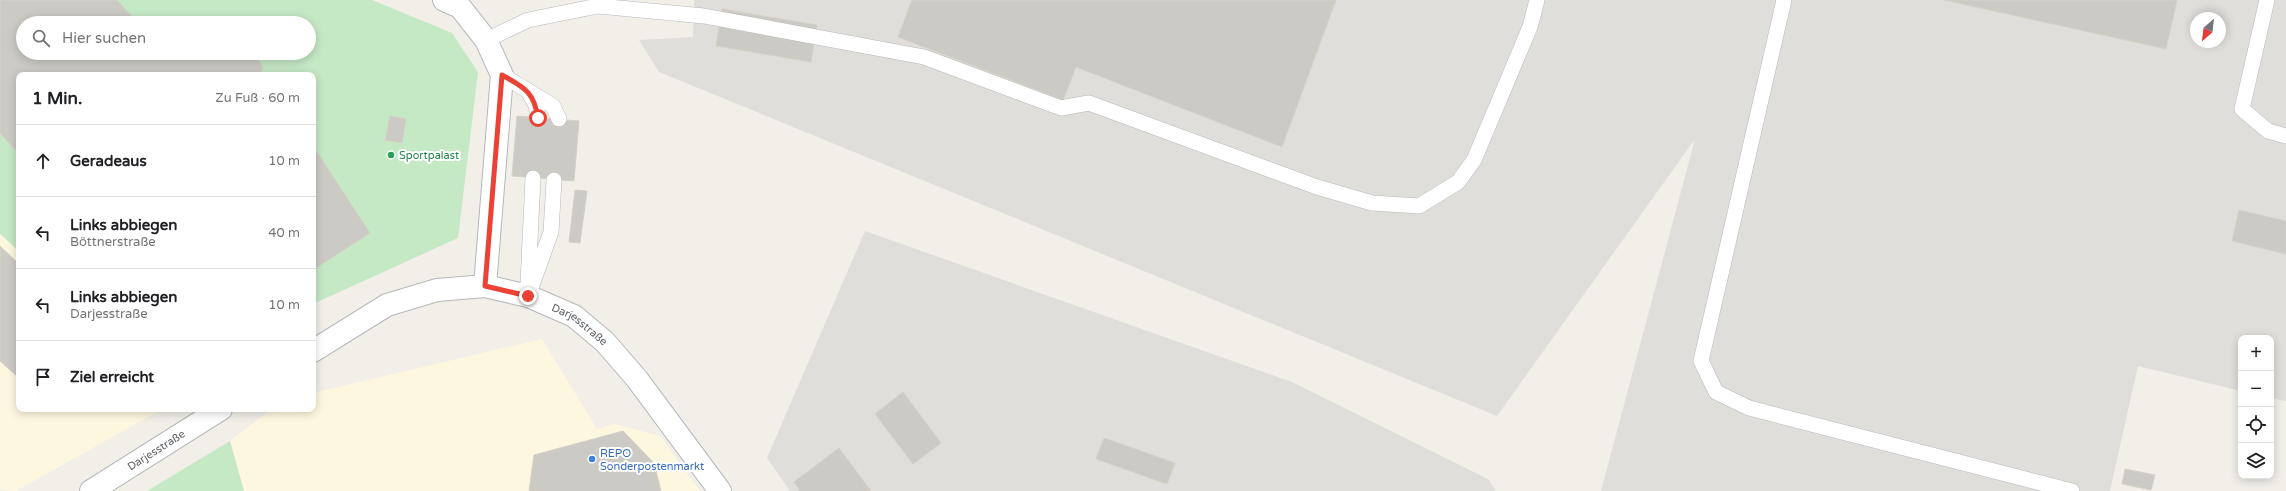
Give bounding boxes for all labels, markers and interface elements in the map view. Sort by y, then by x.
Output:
north arrow [2190,12,2226,48]
search box [16,16,316,60]
icon: search [30,27,52,49]
text: Hier suchen [62,29,146,47]
text: 1 Min. [32,88,82,109]
text: Zu Fuß · 60 m [215,90,300,106]
route start [529,109,547,127]
place label: Sportpalast [399,149,459,162]
icon: ahead [32,150,54,172]
marker: Sportpalast [386,150,396,160]
text: Geradeaus [70,152,147,170]
text: 10 m [268,153,300,169]
text: Links abbiegen [70,216,177,234]
icon: left [32,222,54,244]
text: 40 m [268,225,300,241]
text: Böttnerstraße [70,234,156,250]
route end [519,287,537,305]
text: Links abbiegen [70,288,177,306]
icon: left [32,294,54,316]
text: 10 m [268,297,300,313]
street label: Darjesstraße [550,301,610,348]
text: Darjesstraße [70,306,148,322]
map controls [2238,335,2274,479]
button: + [2238,335,2274,371]
icon: arrive [32,366,54,388]
text: Ziel erreicht [70,368,154,386]
button: − [2238,371,2274,407]
button: locate [2238,407,2274,443]
street label: Darjesstraße [125,427,188,473]
button: layers [2238,443,2274,479]
place label: REPO Sonderpostenmarkt [600,447,704,473]
marker: REPO Sonderpostenmarkt [587,454,597,464]

